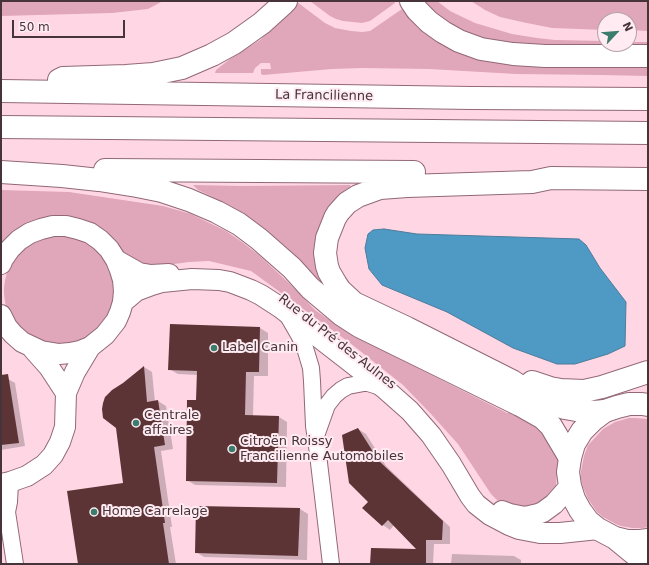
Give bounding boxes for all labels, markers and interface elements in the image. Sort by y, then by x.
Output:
scale bar [14,12,127,38]
north arrow [597,12,637,52]
text: 50 m [19,20,50,34]
text: N [619,20,635,34]
street label: La Francilienne [275,87,373,105]
street label: Rue du Pré des Aulnes [275,291,399,393]
place label: Label Canin [222,340,298,356]
marker: Label Canin [209,343,219,353]
place label: Centrale affaires [144,408,199,439]
marker: Centrale affaires [131,418,141,428]
place label: Citroën Roissy Francilienne Automobiles [240,434,404,465]
marker: Citroën Roissy Francilienne Automobiles [227,444,237,454]
place label: Home Carrelage [102,504,208,520]
marker: Home Carrelage [89,507,99,517]

